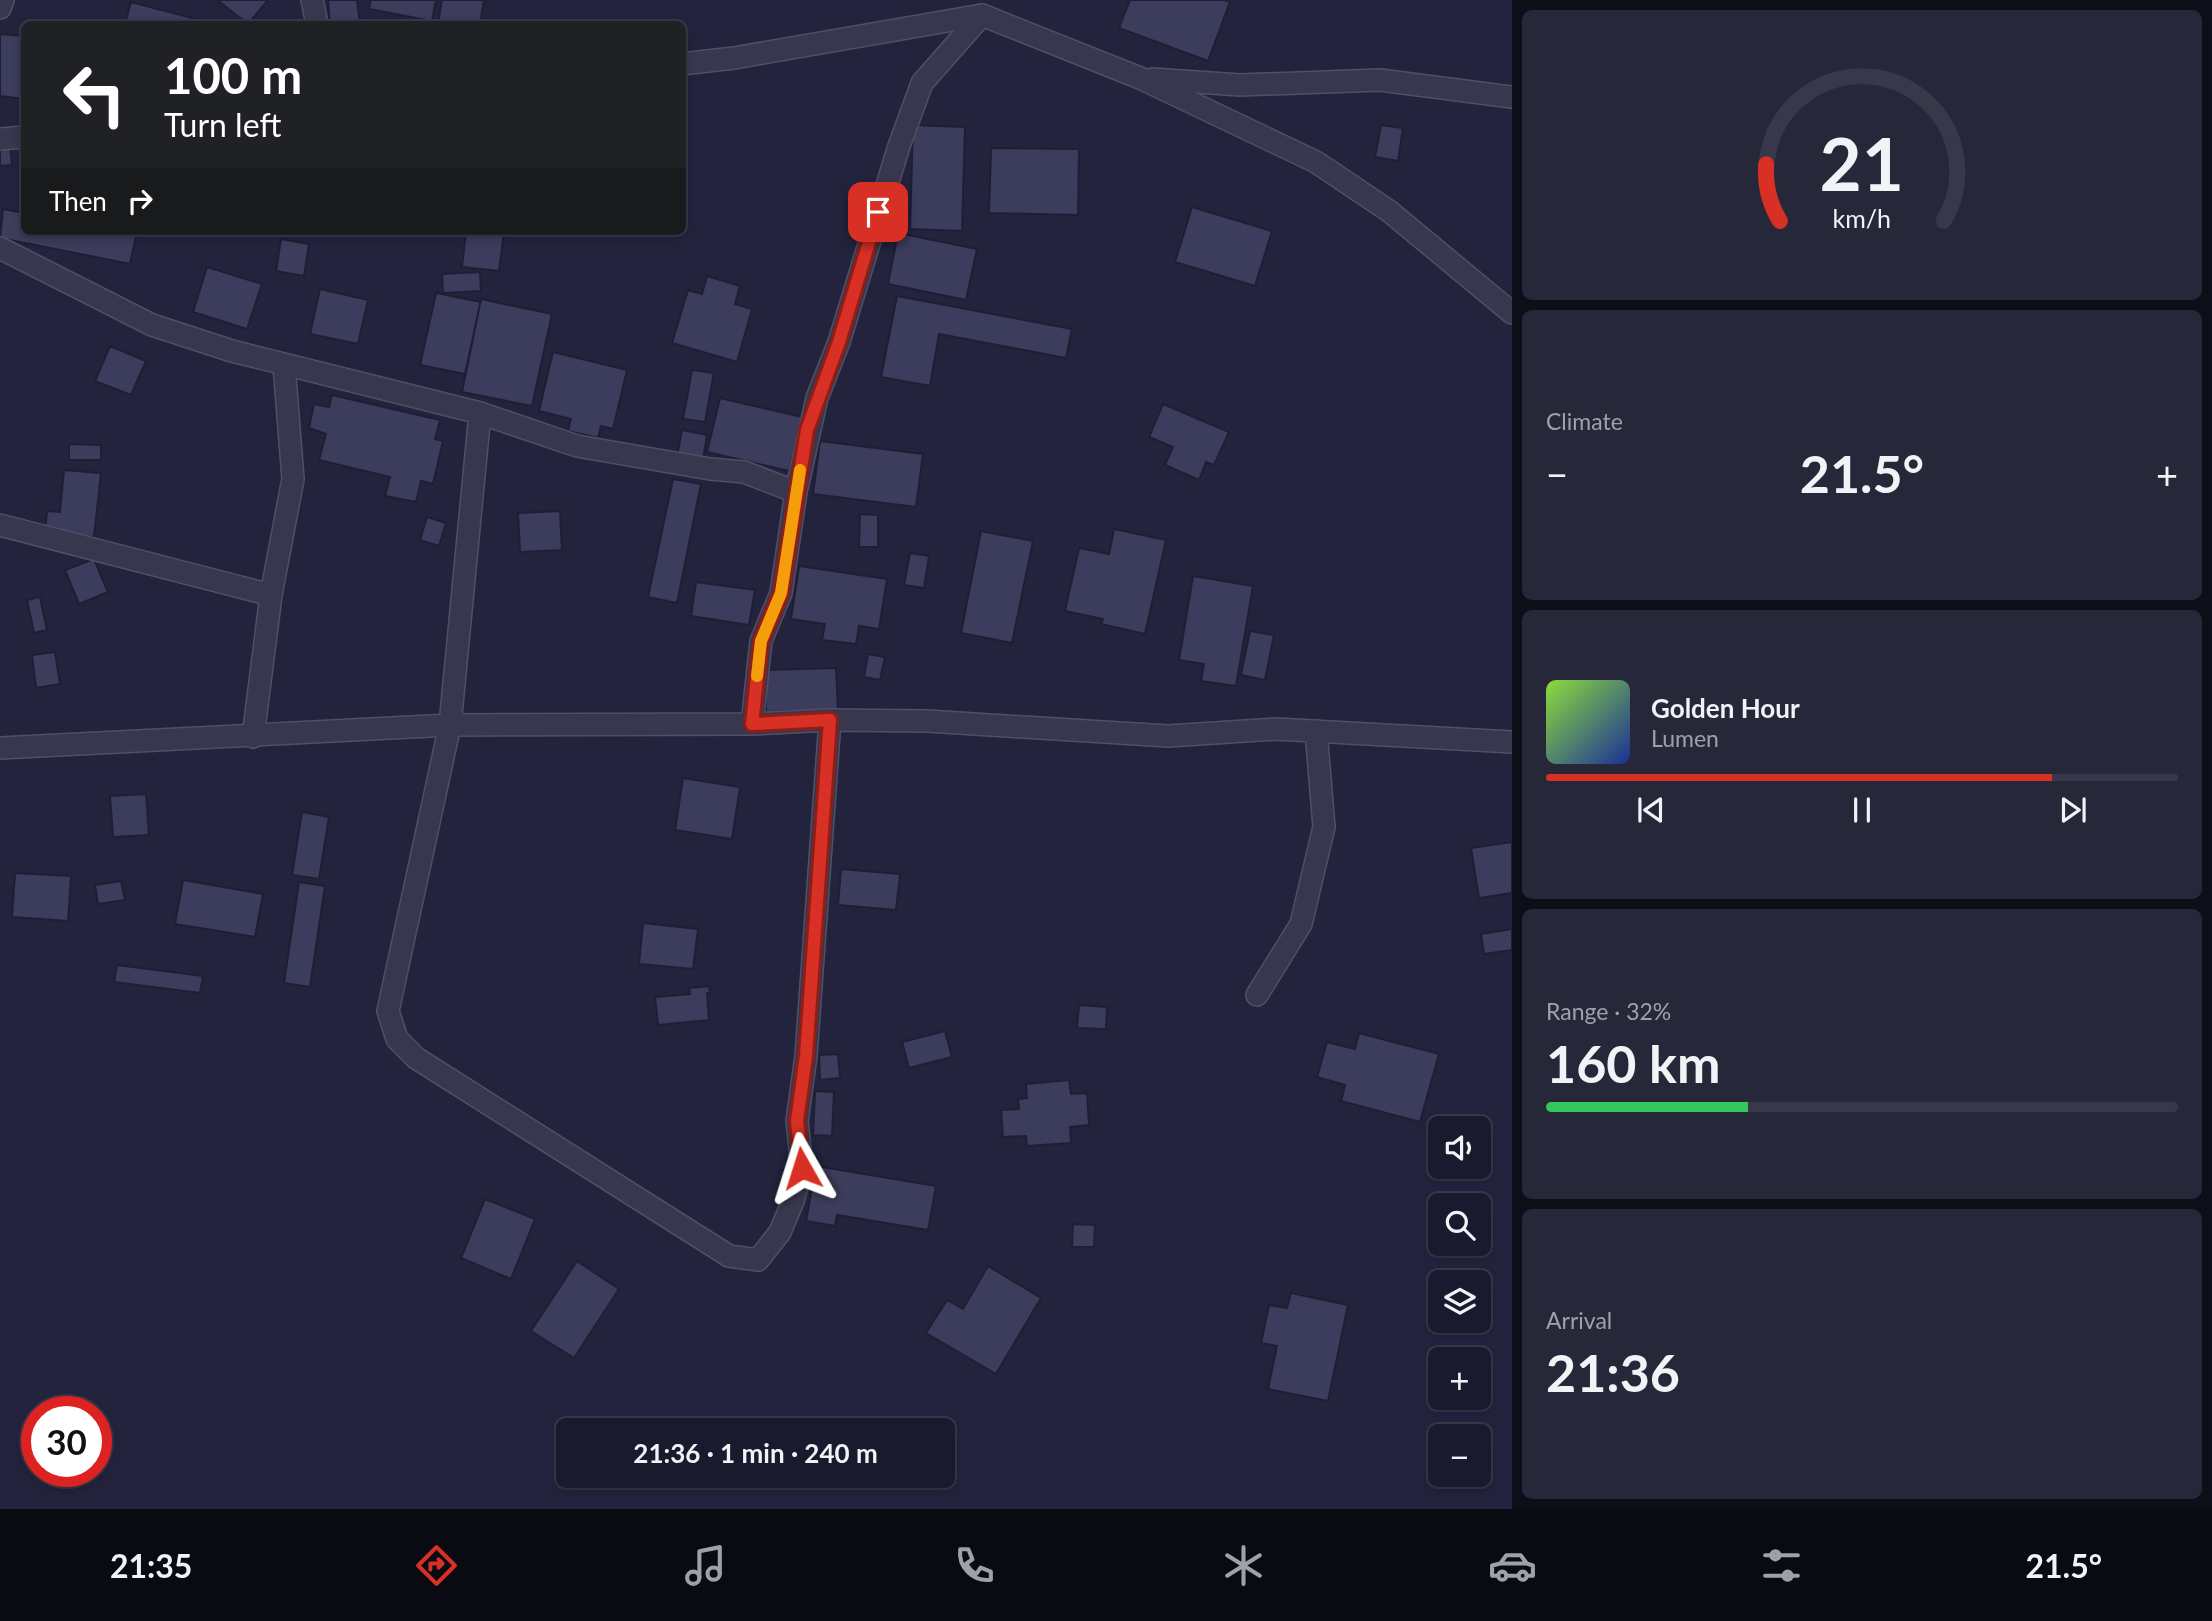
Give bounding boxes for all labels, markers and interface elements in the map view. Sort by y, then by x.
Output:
text: 100 m [164,46,302,104]
icon: left [49,49,140,140]
text: Turn left [164,105,281,144]
text: 21 [1820,119,1904,207]
icon: right [121,182,159,220]
pin [848,182,908,242]
text: Then [49,185,107,217]
icon: arrive [859,193,897,231]
text: km/h [1833,203,1891,233]
text: Climate [1546,407,1623,435]
text: 21.5° [1800,442,1924,504]
text: − [1546,451,1568,497]
text: + [2156,451,2178,497]
text: Golden Hour [1651,692,1800,724]
text: Lumen [1651,724,1719,752]
icon: previous [1632,791,1670,829]
icon: pause [1843,791,1881,829]
icon: next [2054,791,2092,829]
text: Range · 32% [1546,997,1671,1025]
text: 160 km [1546,1032,1720,1094]
map controls [1428,1116,1491,1487]
button: sound [1428,1116,1491,1179]
position arrow [765,1131,839,1205]
button: search [1428,1193,1491,1256]
button: layers [1428,1270,1491,1333]
text: Arrival [1546,1306,1612,1334]
text: 21:36 [1546,1341,1680,1403]
button: + [1428,1347,1491,1410]
speed limit sign: 30 [21,1396,112,1487]
button: − [1428,1424,1491,1487]
text: 21:36 · 1 min · 240 m [633,1437,878,1469]
icon: directions [412,1541,461,1590]
icon: music [681,1541,730,1590]
icon: phone [950,1541,999,1590]
icon: climate [1219,1541,1268,1590]
icon: car [1488,1541,1537,1590]
icon: filters [1757,1541,1806,1590]
text: 21:35 [110,1546,192,1585]
text: 21.5° [2025,1546,2102,1585]

